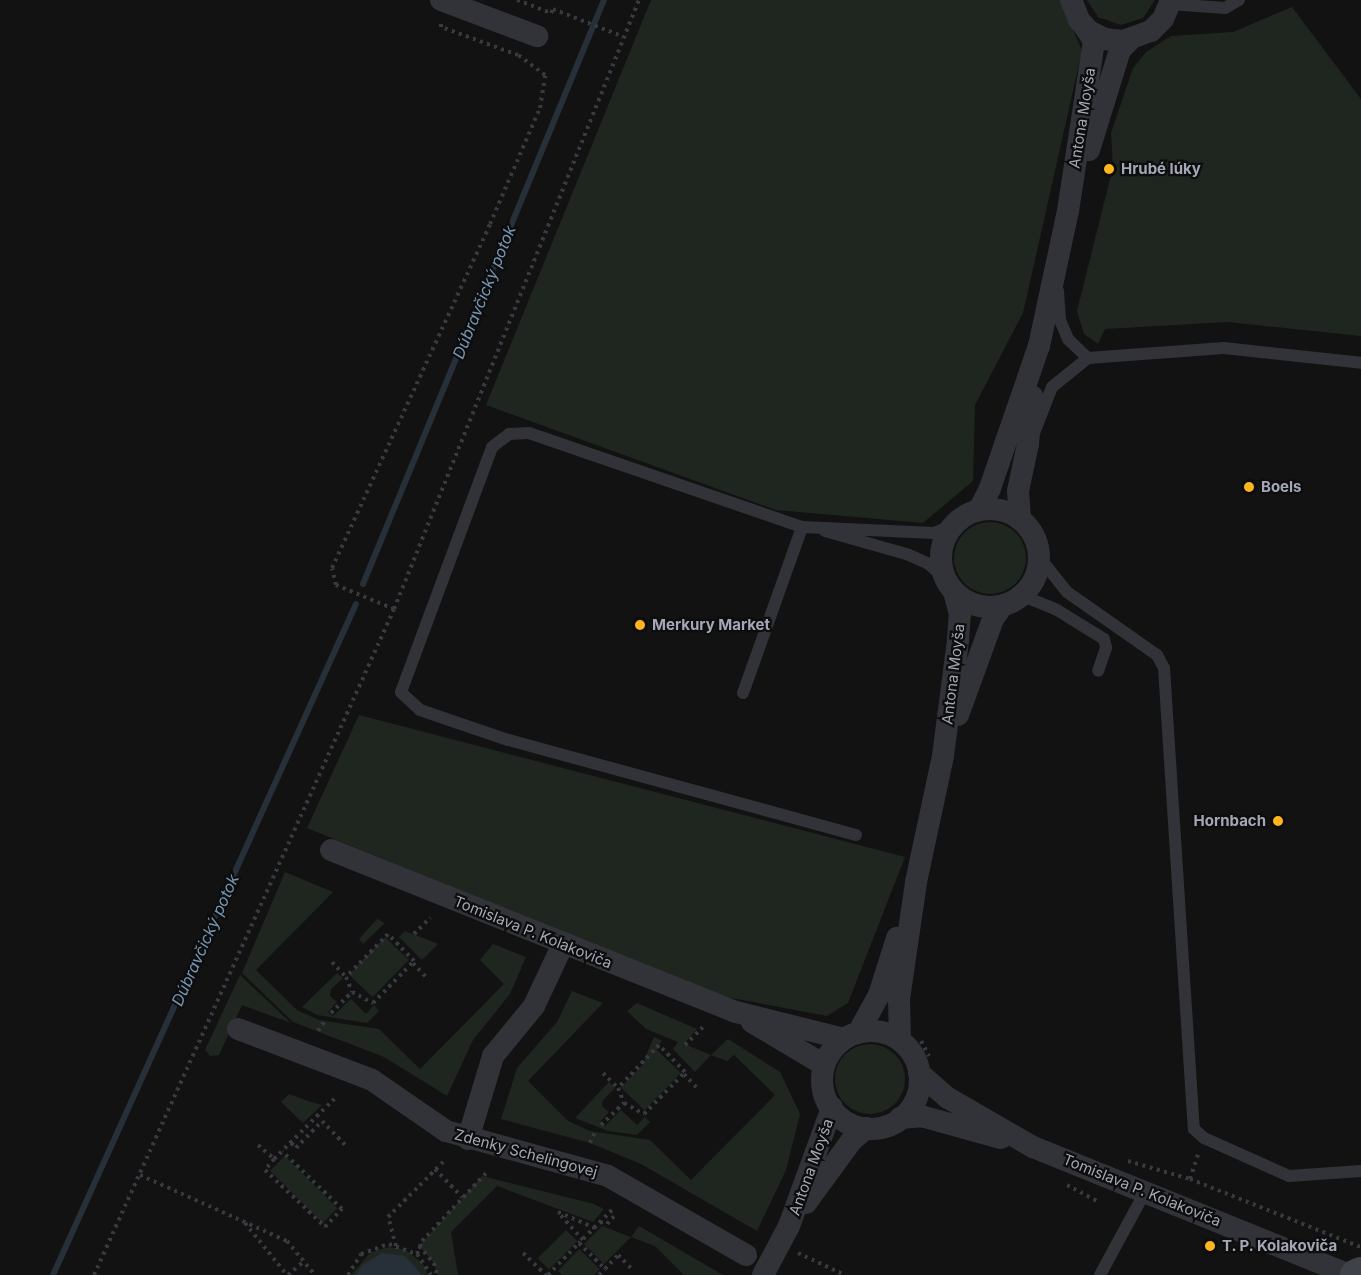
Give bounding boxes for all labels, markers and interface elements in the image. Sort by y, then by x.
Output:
street label: Antona Moyša [1065,66,1099,170]
place label: Hrubé lúky [1121,160,1201,178]
marker: Hrubé lúky [1102,162,1116,176]
water label: Dúbravčický potok [448,222,520,362]
place label: Boels [1261,478,1302,496]
marker: Boels [1242,480,1256,494]
place label: Merkury Market [652,616,770,634]
marker: Merkury Market [633,618,647,632]
street label: Antona Moyša [938,623,968,725]
place label: Hornbach [1194,812,1266,830]
marker: Hornbach [1271,814,1285,828]
water label: Dúbravčický potok [167,871,243,1009]
street label: Tomislava P. Kolakoviča [451,892,615,972]
street label: Antona Moyša [785,1116,837,1218]
street label: Zdenky Schelingovej [452,1125,600,1181]
street label: Tomislava P. Kolakoviča [1060,1150,1224,1230]
place label: T. P. Kolakoviča [1222,1237,1338,1255]
marker: T. P. Kolakoviča [1203,1239,1217,1253]

